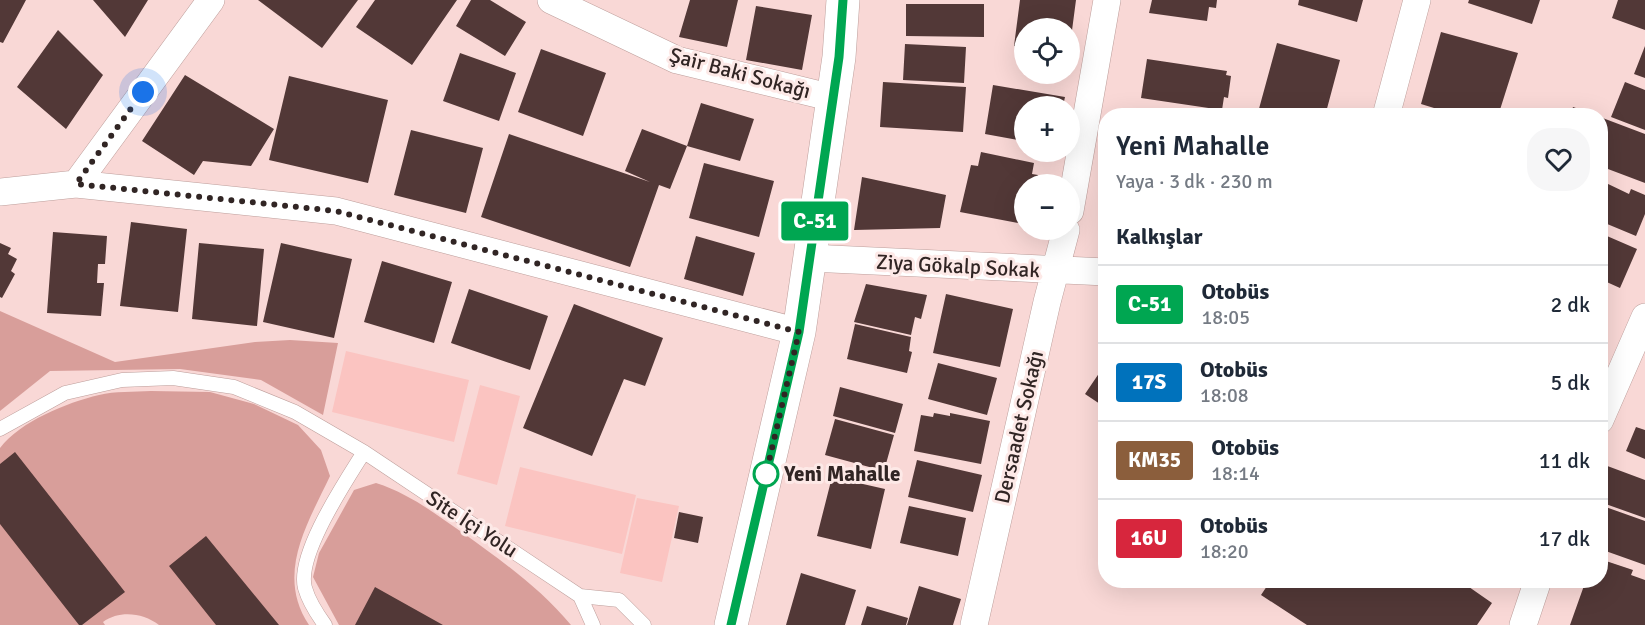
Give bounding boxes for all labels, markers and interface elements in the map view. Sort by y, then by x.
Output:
map controls [1014,18,1080,240]
button: locate [1014,18,1080,84]
street label: Şair Baki Sokağı [667,42,813,104]
your location [128,77,158,107]
button: + [1014,96,1080,162]
button: heart [1527,128,1590,191]
text: Yeni Mahalle [1116,129,1269,163]
text: Yaya · 3 dk · 230 m [1116,169,1273,194]
button: − [1014,174,1080,240]
line badge: C-51 [773,202,857,240]
text: C-51 [793,208,837,234]
text: Kalkışlar [1116,223,1203,250]
street label: Ziya Gökalp Sokak [875,249,1041,283]
text: Otobüs [1201,278,1269,305]
text: C-51 [1128,291,1171,317]
text: 2 dk [1551,291,1590,318]
text: 18:05 [1201,305,1250,330]
street label: Dersaadet Sokağı [989,348,1049,506]
text: Otobüs [1200,356,1268,383]
text: 17S [1132,369,1166,395]
text: 5 dk [1551,369,1590,396]
text: 18:08 [1200,383,1249,408]
text: Otobüs [1211,434,1279,461]
text: KM35 [1128,447,1181,473]
text: 11 dk [1539,447,1590,474]
marker: Yeni Mahalle [753,461,779,487]
place label: Yeni Mahalle [783,461,900,487]
text: 18:14 [1211,461,1260,486]
street label: Site İçi Yolu [421,485,523,563]
text: Otobüs [1200,512,1268,539]
text: 16U [1131,525,1167,551]
text: 17 dk [1539,525,1590,552]
text: 18:20 [1200,539,1249,564]

